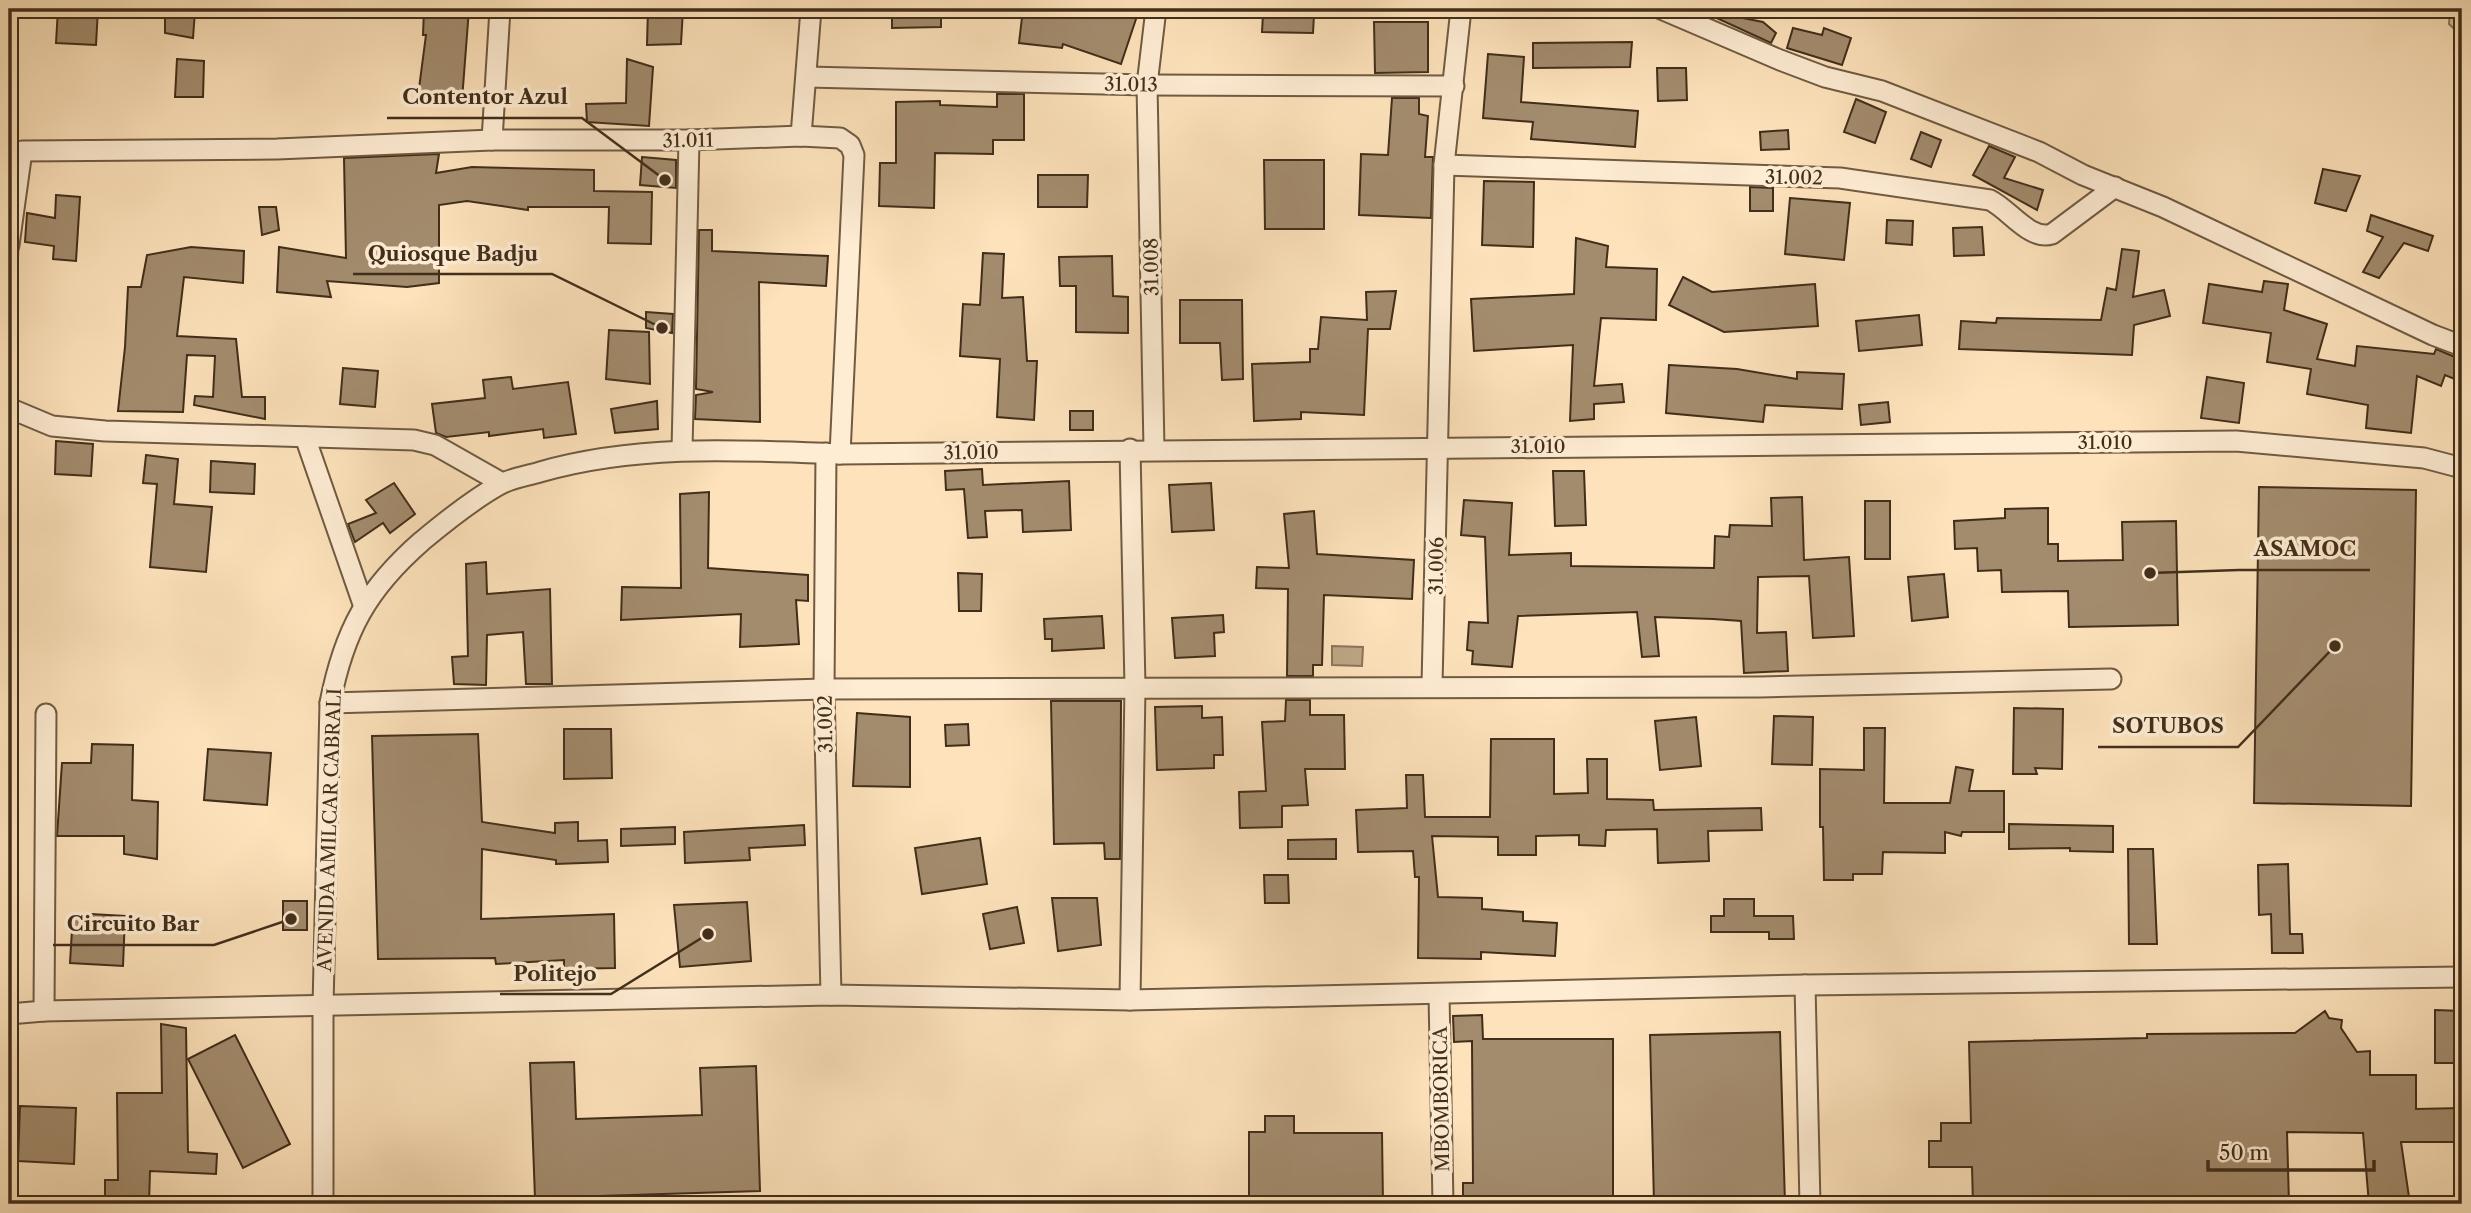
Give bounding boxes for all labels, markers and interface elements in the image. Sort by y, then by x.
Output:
street label: 31.013 [1104,73,1158,96]
callout: Contentor Azul [387,76,582,118]
text: Contentor Azul [402,84,568,109]
street label: 31.011 [662,129,714,152]
street label: 31.002 [1765,165,1823,190]
callout: Quiosque Badju [353,232,552,274]
street label: 31.008 [1139,238,1164,296]
text: Quiosque Badju [368,241,538,266]
street label: 31.010 [2077,431,2133,454]
street label: 31.010 [1510,435,1566,458]
street label: 31.010 [943,441,999,464]
callout: ASAMOC [2239,528,2370,570]
text: ASAMOC [2253,536,2356,561]
street label: 31.006 [1424,537,1449,595]
street label: AVENIDA AMILCAR CABRALI [313,688,346,973]
street label: 31.002 [813,695,838,753]
callout: SOTUBOS [2098,705,2238,747]
text: SOTUBOS [2112,713,2224,738]
callout: Circuito Bar [53,903,214,945]
text: Circuito Bar [67,911,200,936]
callout: Politejo [500,952,611,994]
text: Politejo [513,961,597,986]
street label: MBOMBORICA [1429,1025,1454,1172]
scale bar [2208,1129,2375,1173]
text: 50 m [2219,1140,2269,1165]

